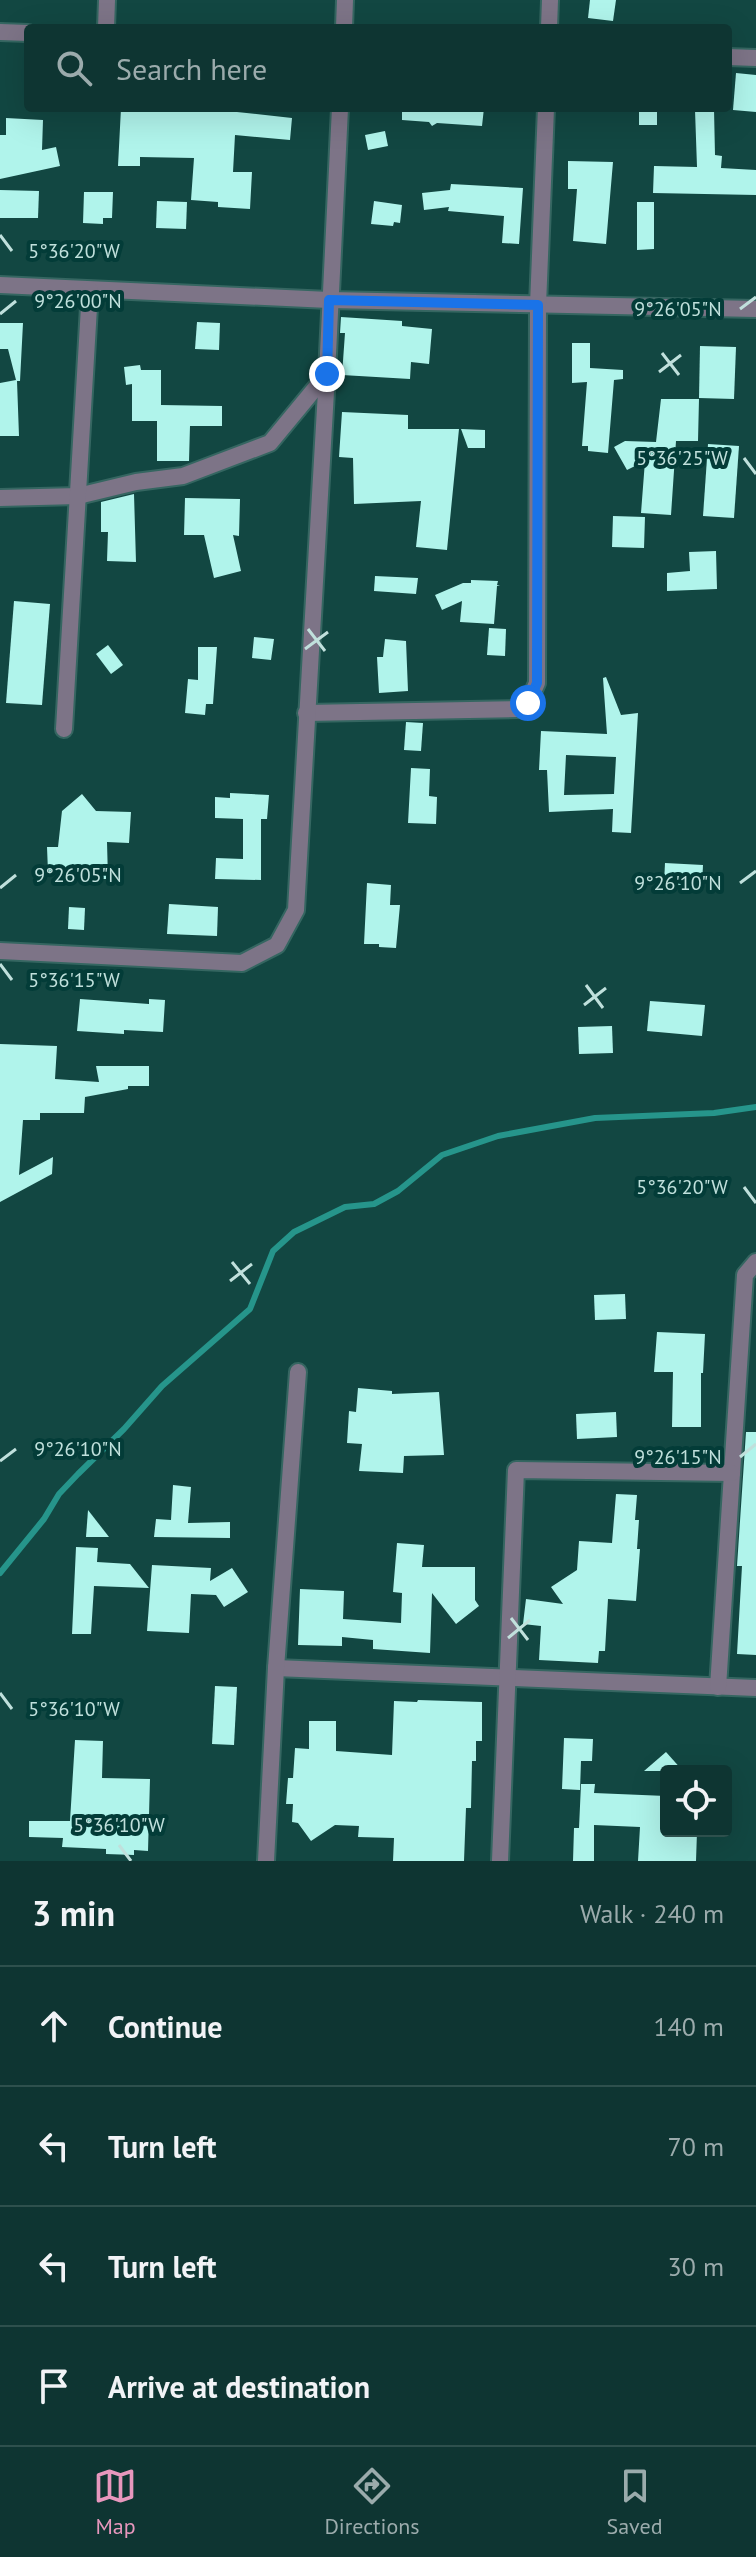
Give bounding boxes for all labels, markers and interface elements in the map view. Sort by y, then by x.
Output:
search box [24,24,732,112]
icon: search [52,46,96,90]
text: Search here [116,49,267,88]
text: 5°36'20"W [28,238,120,264]
text: 9°26'00"N [34,288,122,314]
text: 9°26'05"N [634,296,722,322]
route end [309,356,345,392]
text: 5°36'25"W [636,445,728,471]
route start [510,685,546,721]
text: 9°26'05"N [34,862,122,888]
text: 9°26'10"N [634,870,722,896]
text: 5°36'15"W [28,967,120,993]
text: 5°36'20"W [636,1174,728,1200]
text: 9°26'10"N [34,1436,122,1462]
text: 9°26'15"N [634,1444,722,1470]
text: 5°36'10"W [28,1696,120,1722]
map controls [660,1765,732,1837]
button: locate [660,1765,732,1837]
text: 5°36'10"W [73,1812,165,1838]
text: 3 min [32,1891,115,1935]
text: Walk · 240 m [580,1897,724,1930]
icon: ahead [32,2004,76,2048]
text: Continue [108,2007,222,2046]
text: 140 m [653,2010,724,2043]
icon: left [32,2124,76,2168]
text: Turn left [108,2127,216,2166]
text: 70 m [668,2130,724,2163]
icon: left [32,2244,76,2288]
text: Turn left [108,2247,216,2286]
text: 30 m [668,2250,724,2283]
icon: arrive [32,2364,76,2408]
text: Arrive at destination [108,2367,370,2406]
tab: Map [93,2464,137,2540]
tab: Directions [324,2464,420,2540]
tab: Saved [607,2464,662,2540]

